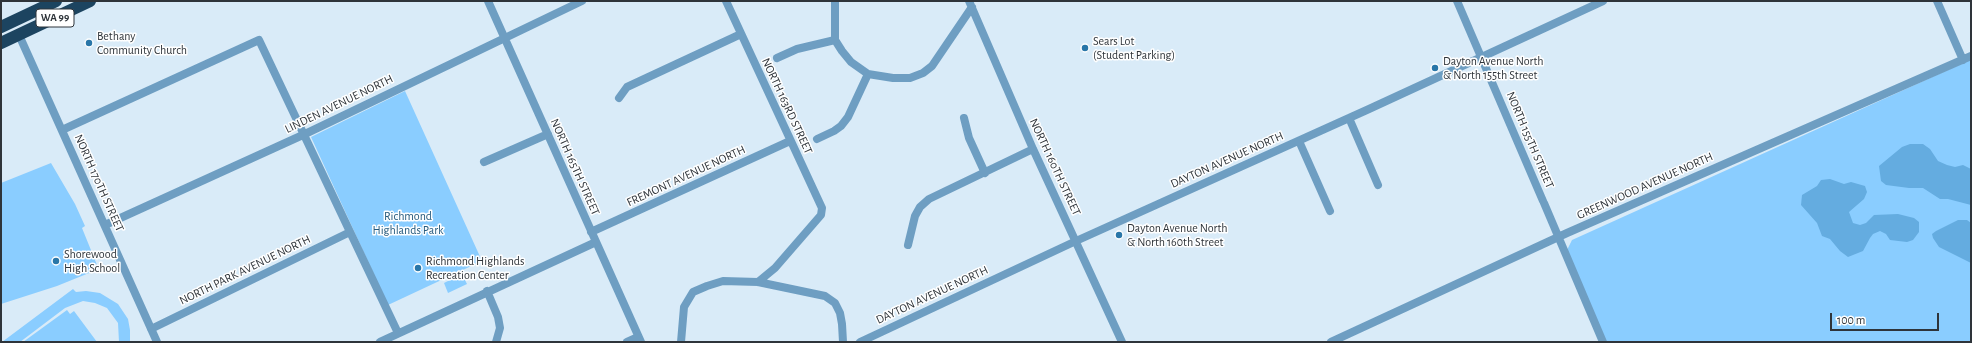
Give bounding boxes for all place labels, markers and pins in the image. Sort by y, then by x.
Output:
place label: Bethany Community Church [97,29,187,57]
place label: Sears Lot (Student Parking) [1093,34,1175,62]
marker: Bethany Community Church [84,38,94,48]
marker: Sears Lot (Student Parking) [1080,43,1090,53]
place label: Dayton Avenue North & North 155th Street [1443,54,1543,82]
marker: Dayton Avenue North & North 155th Street [1430,63,1440,73]
place label: Dayton Avenue North & North 160th Street [1127,221,1227,249]
marker: Dayton Avenue North & North 160th Street [1114,230,1124,240]
place label: Shorewood High School [64,247,120,275]
place label: Richmond Highlands Recreation Center [426,254,524,282]
marker: Shorewood High School [51,256,61,266]
marker: Richmond Highlands Recreation Center [413,263,423,273]

